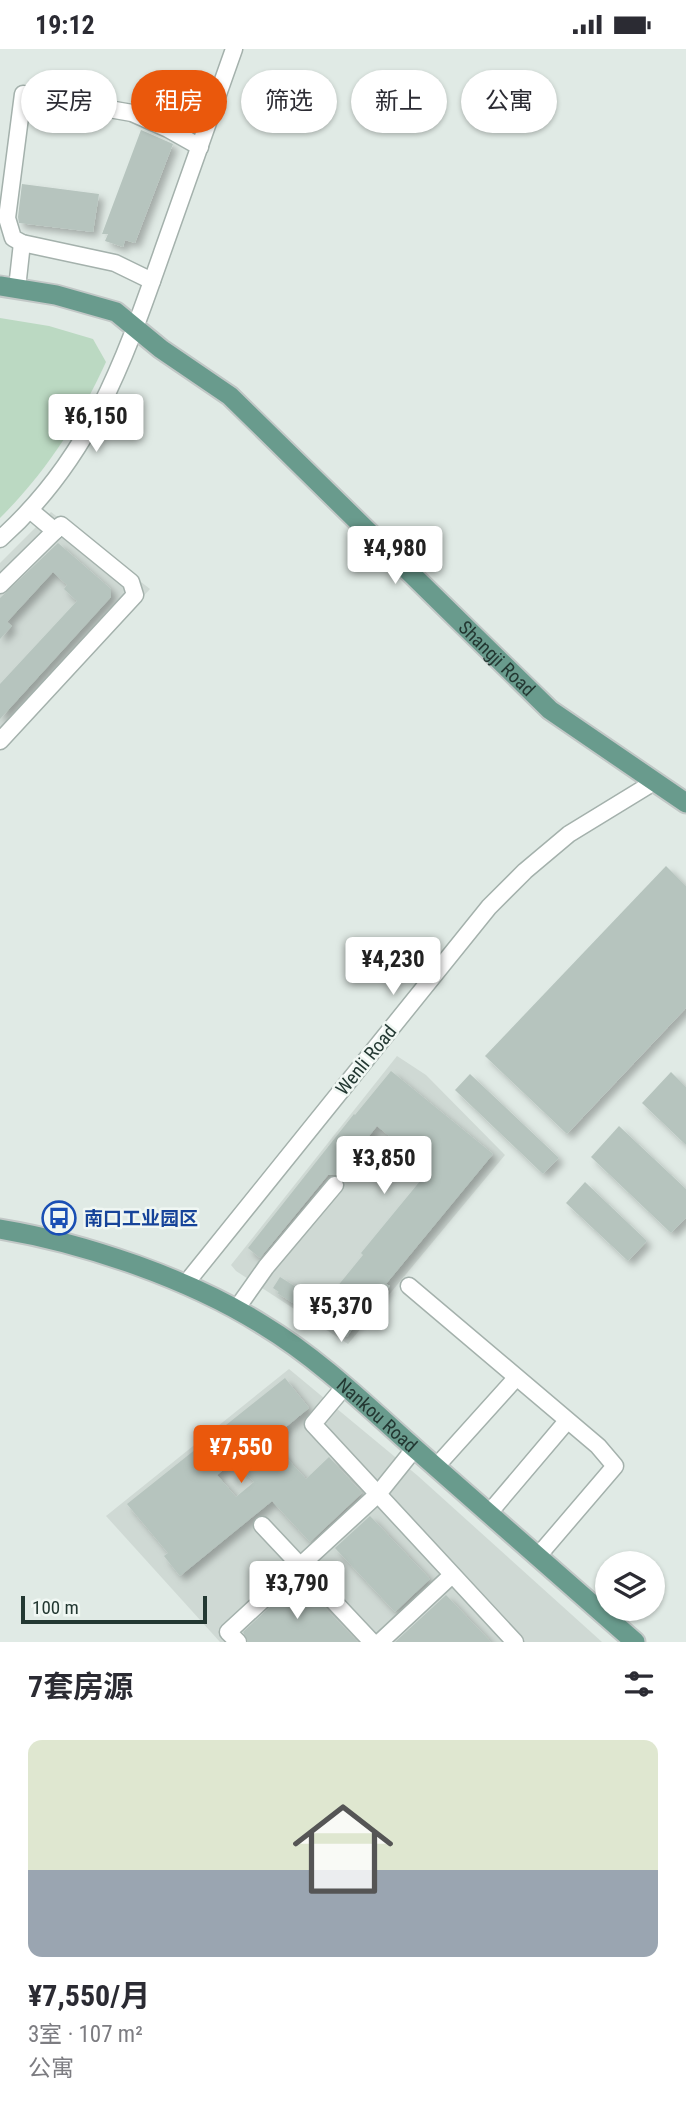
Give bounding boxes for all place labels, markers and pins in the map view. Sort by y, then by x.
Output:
pin: ¥6,150 [39,395,153,454]
pin: ¥4,980 [338,526,452,586]
pin: ¥4,230 [336,937,450,997]
pin: ¥3,850 [327,1137,441,1196]
bus stop icon: 南口工业园区 [40,1199,78,1237]
place label: 南口工业园区 [84,1207,198,1230]
pin: ¥5,370 [284,1285,398,1344]
pin: ¥7,550 [184,1425,298,1485]
pin: ¥3,790 [240,1561,354,1621]

